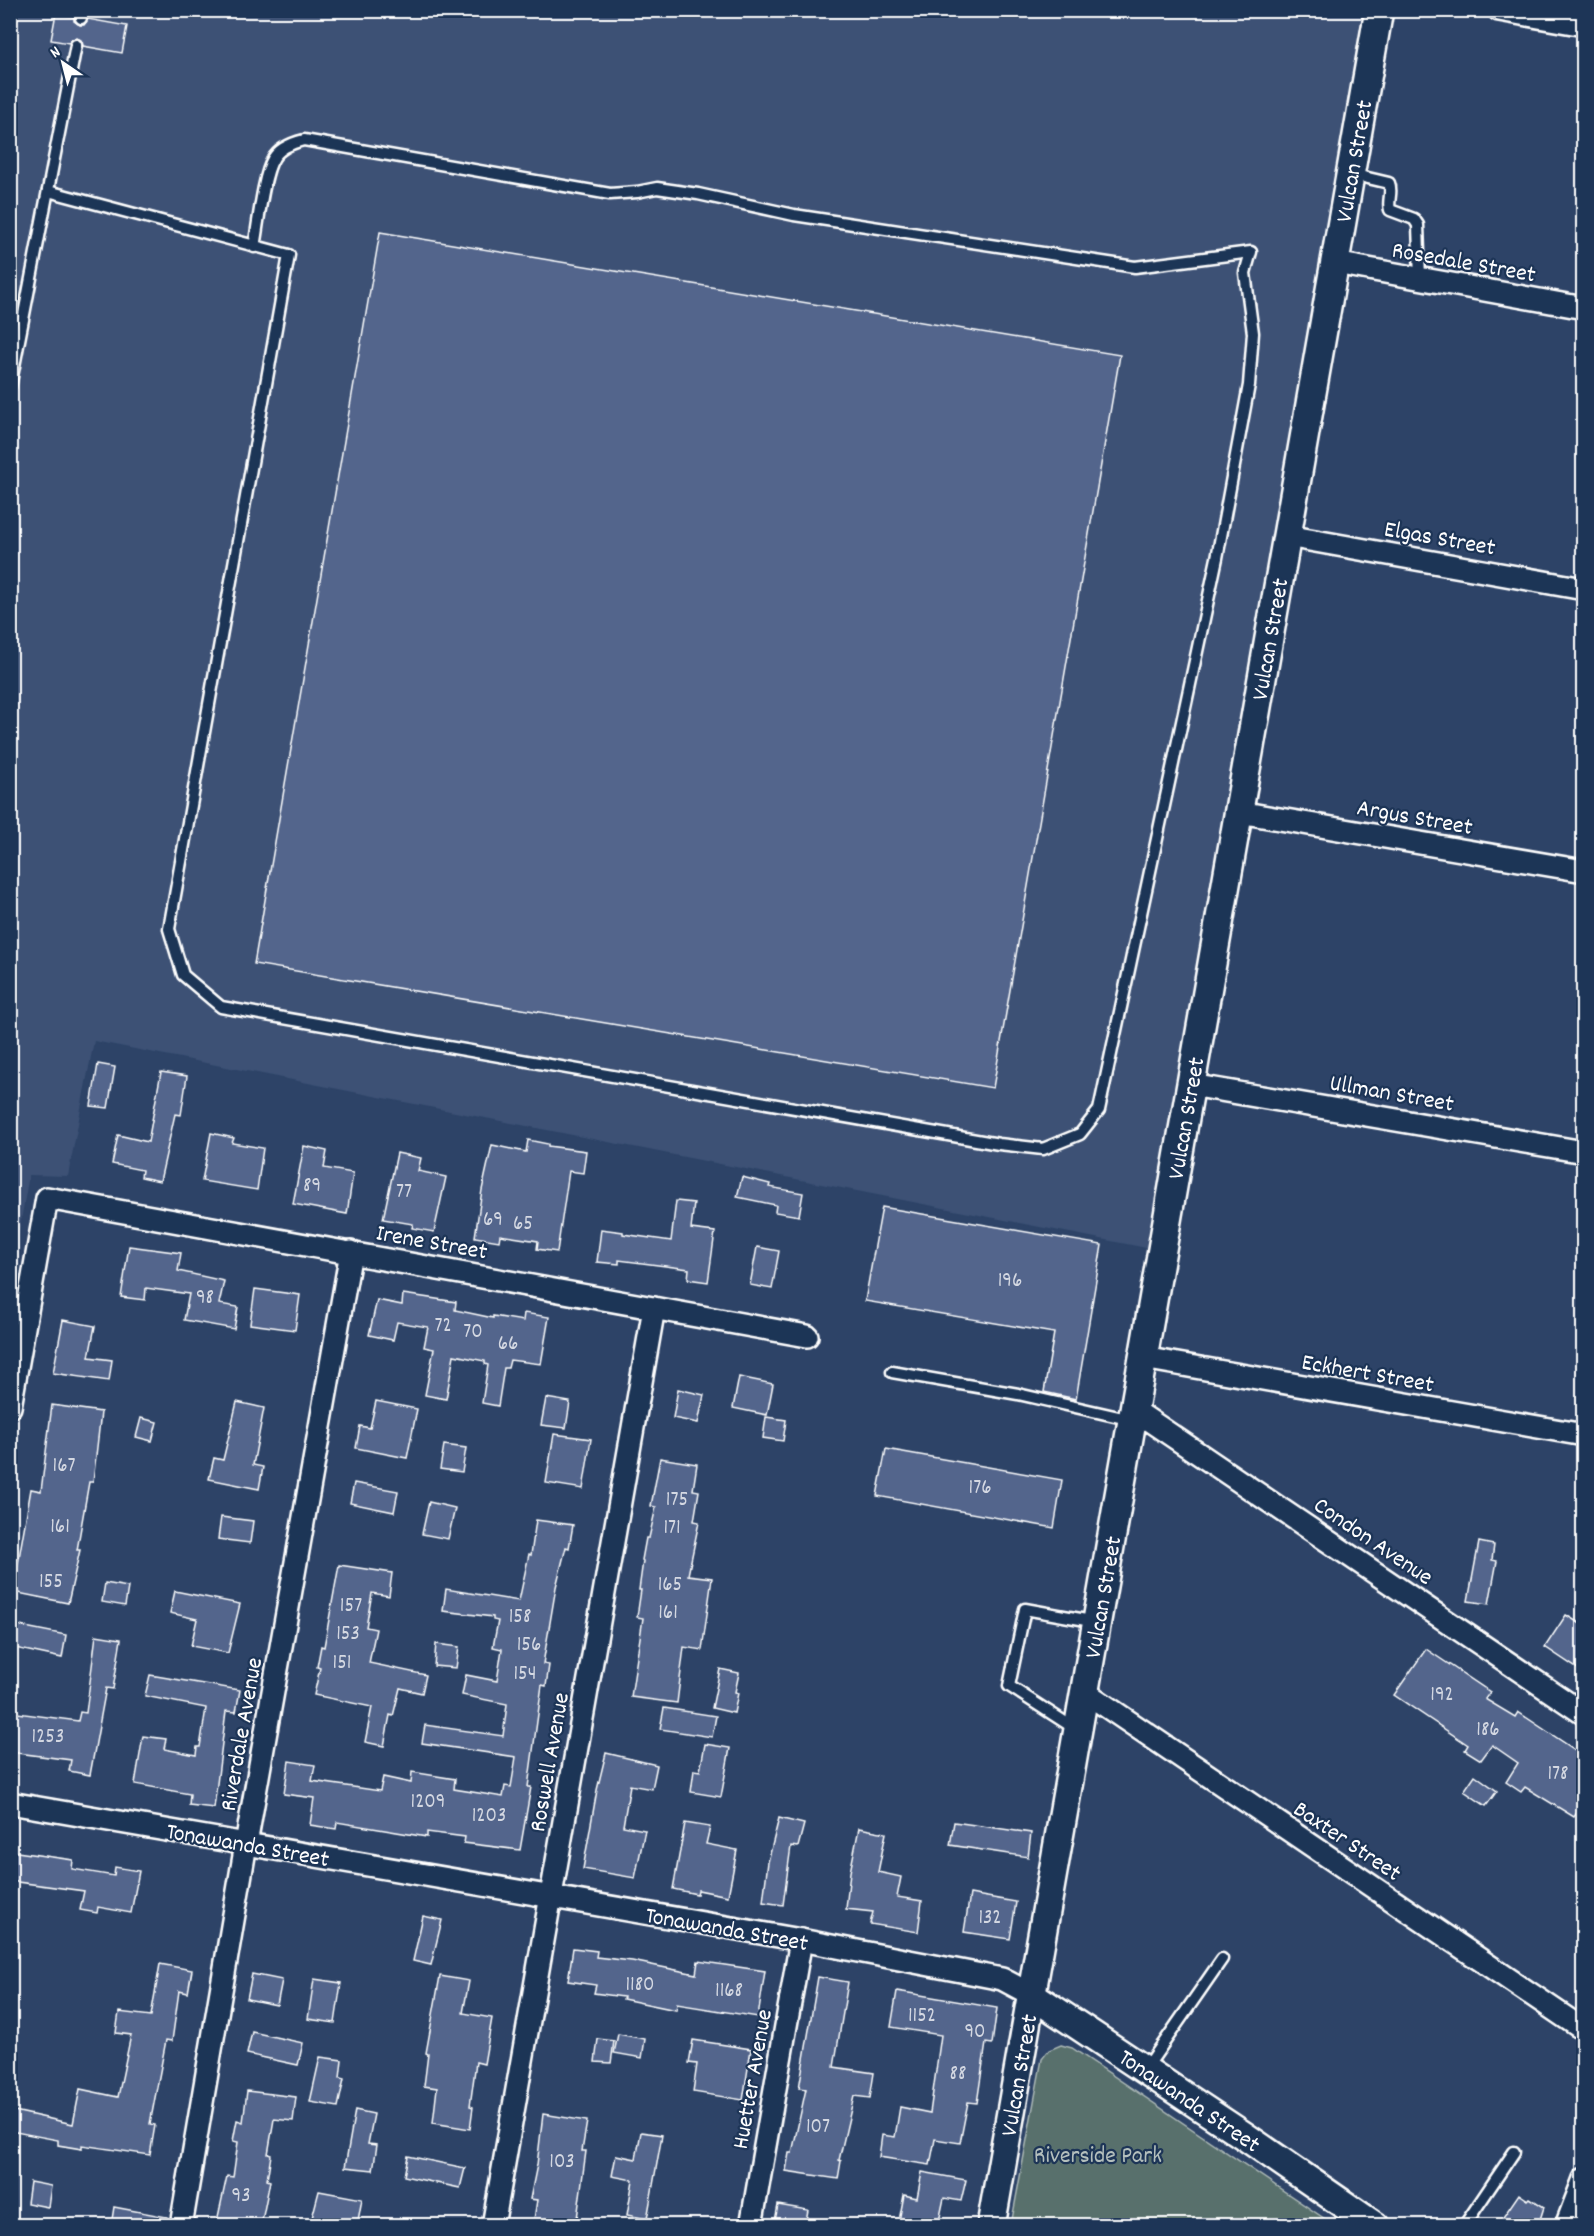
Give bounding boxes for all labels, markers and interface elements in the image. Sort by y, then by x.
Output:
north arrow [33,33,93,93]
text: N [46,41,66,64]
street label: Vulcan Street [1328,98,1383,225]
street label: Rosedale Street [1389,235,1538,293]
street label: Elgas Street [1381,513,1498,566]
street label: Vulcan Street [1244,576,1299,703]
street label: Argus Street [1354,792,1475,846]
street label: Vulcan Street [1160,1055,1215,1182]
street label: Ullman Street [1327,1067,1456,1123]
house number: 89 [303,1172,321,1202]
house number: 77 [396,1178,412,1208]
house number: 69 [483,1206,503,1236]
house number: 65 [513,1210,533,1240]
street label: Irene Street [373,1217,490,1270]
house number: 196 [998,1267,1022,1297]
house number: 98 [196,1284,214,1314]
house number: 72 [434,1312,452,1342]
house number: 70 [463,1318,483,1348]
house number: 66 [498,1330,518,1360]
street label: Eckhert Street [1299,1347,1436,1403]
house number: 167 [53,1452,75,1482]
house number: 176 [969,1474,991,1504]
house number: 175 [666,1486,688,1516]
street label: Condon Avenue [1306,1490,1439,1595]
house number: 161 [50,1513,70,1543]
house number: 171 [663,1514,681,1544]
street label: Vulcan Street [1077,1534,1132,1661]
house number: 155 [39,1568,63,1598]
house number: 165 [658,1571,682,1601]
house number: 157 [340,1592,362,1622]
house number: 161 [658,1599,678,1629]
house number: 158 [509,1603,531,1633]
house number: 153 [336,1620,360,1650]
house number: 156 [517,1631,541,1661]
house number: 151 [333,1649,351,1679]
street label: Riverdale Avenue [213,1655,273,1814]
house number: 154 [513,1660,537,1690]
house number: 192 [1430,1681,1454,1711]
street label: Roswell Avenue [522,1690,580,1835]
house number: 186 [1476,1716,1500,1746]
house number: 1253 [32,1723,64,1753]
house number: 178 [1547,1760,1569,1790]
house number: 1209 [411,1788,445,1818]
street label: Baxter Street [1286,1794,1407,1891]
house number: 1203 [472,1802,506,1832]
street label: Tonawanda Street [163,1816,332,1878]
street label: Tonawanda Street [642,1900,811,1962]
house number: 132 [978,1904,1002,1934]
house number: 1180 [625,1971,655,2001]
house number: 1168 [715,1977,743,2007]
house number: 1152 [908,2002,936,2032]
street label: Huetter Avenue [725,2007,783,2152]
street label: Vulcan Street [993,2012,1048,2139]
house number: 90 [964,2018,986,2048]
street label: Tonawanda Street [1111,2042,1266,2163]
house number: 88 [950,2060,966,2090]
house number: 107 [806,2113,830,2143]
park label: Riverside Park [1034,2140,1162,2174]
house number: 103 [549,2148,575,2178]
house number: 93 [232,2182,250,2212]

